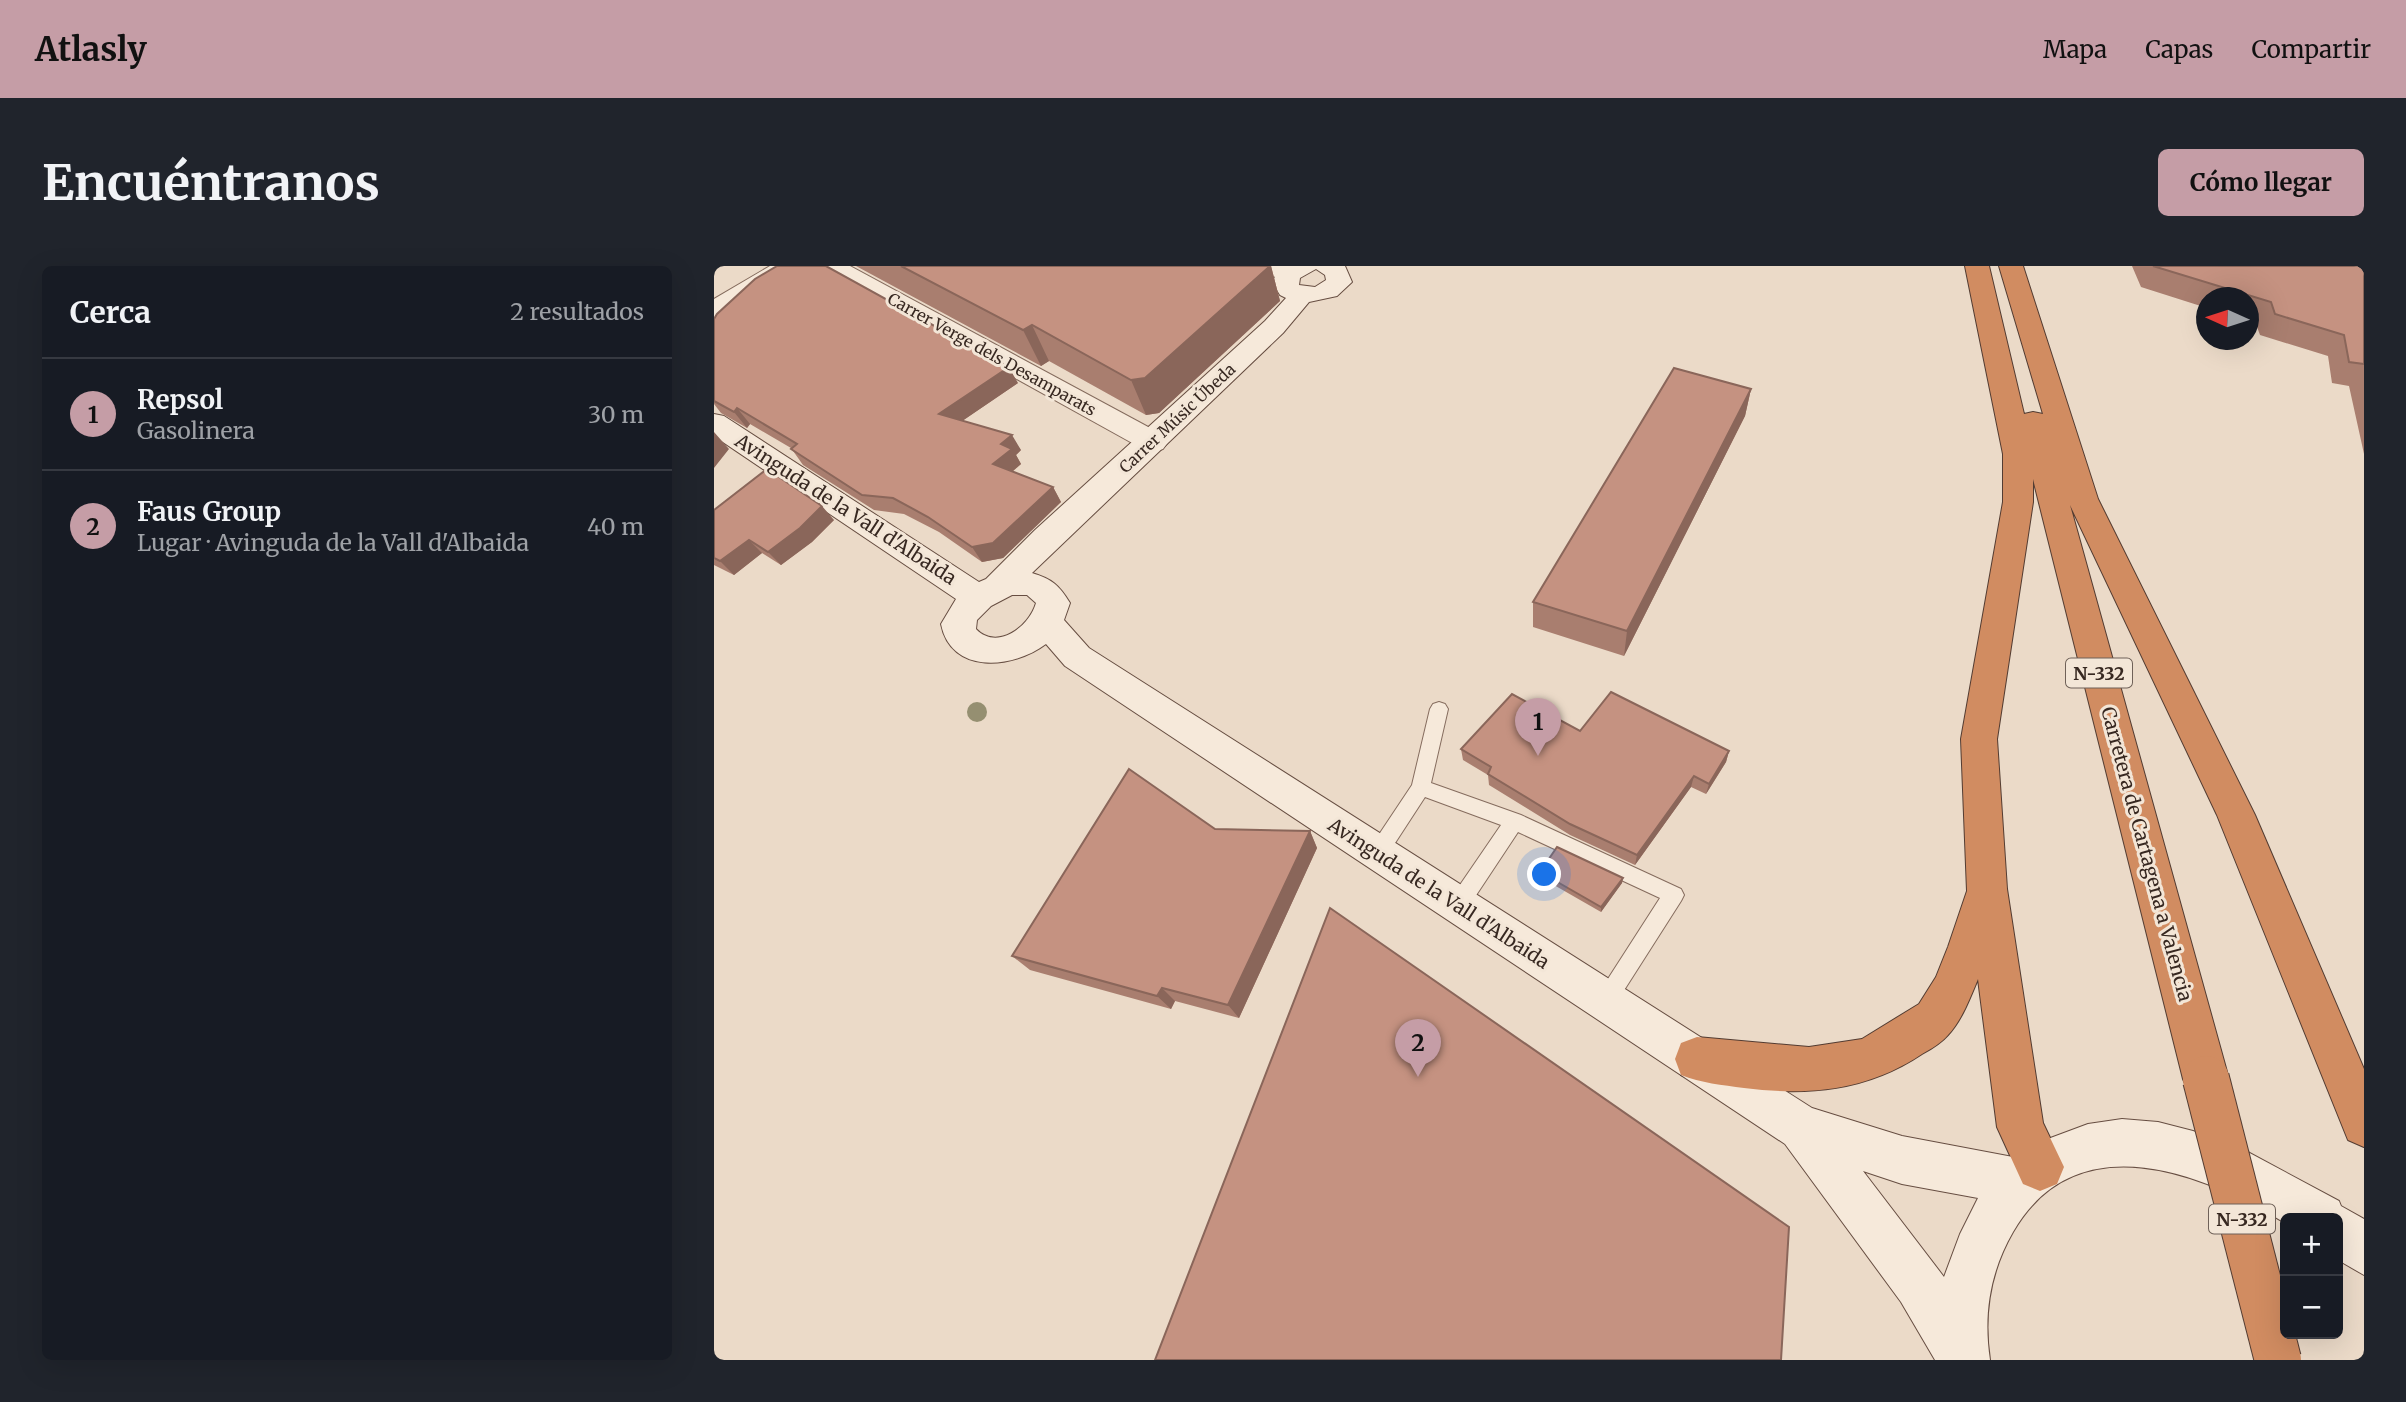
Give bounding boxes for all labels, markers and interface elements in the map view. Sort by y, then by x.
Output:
text: Atlasly [35,29,147,70]
text: Mapa [2043,34,2107,65]
text: Capas [2145,34,2213,65]
text: Compartir [2251,34,2371,65]
button: Cómo llegar [2158,149,2364,216]
text: Encuéntranos [42,152,380,213]
north arrow [2196,287,2259,350]
street label: Carrer Verge dels Desamparats [884,288,1100,420]
text: Cerca [70,293,151,331]
text: 2 resultados [510,297,644,326]
street label: Carrer Músic Úbeda [1115,359,1240,477]
text: Repsol [137,383,223,416]
text: 1 [88,400,98,429]
text: 30 m [588,400,644,429]
text: Gasolinera [137,416,255,445]
street label: Avinguda de la Vall d'Albaida [730,428,961,590]
text: Faus Group [137,495,281,528]
text: 2 [86,512,100,541]
text: 40 m [587,512,644,541]
text: Lugar · Avinguda de la Vall d'Albaida [137,528,529,557]
road number: N-332 [2066,659,2132,688]
pin: 1 [1515,698,1561,756]
street label: Carretera de Cartagena a Valencia [2096,704,2198,1004]
street label: Avinguda de la Vall d'Albaida [1323,812,1554,974]
your location [1527,857,1561,891]
pin: 2 [1395,1019,1441,1077]
road number: N-332 [2209,1204,2275,1234]
map controls [2280,1213,2343,1339]
button: + [2280,1213,2343,1276]
button: − [2280,1276,2343,1339]

